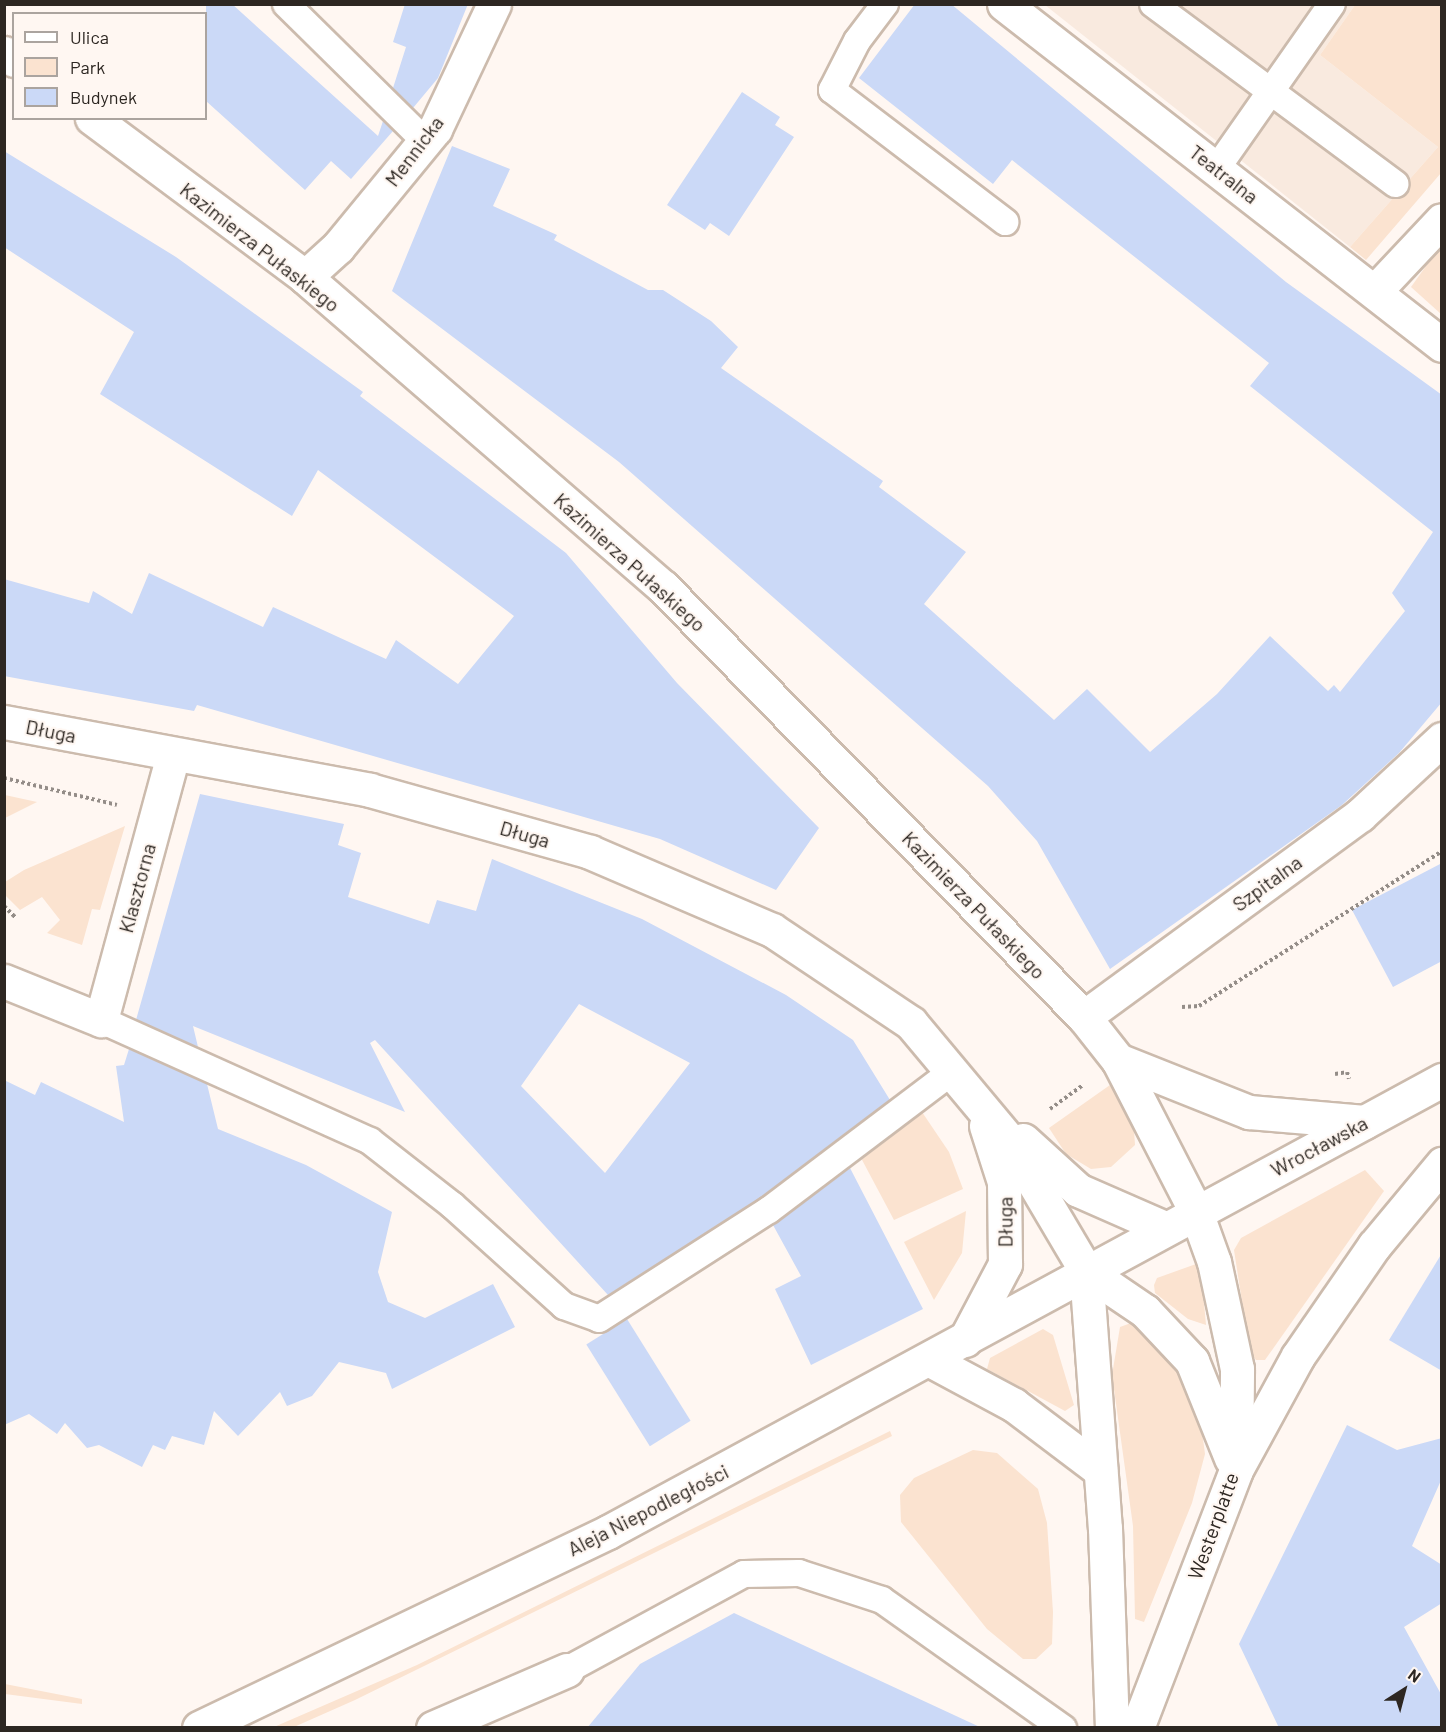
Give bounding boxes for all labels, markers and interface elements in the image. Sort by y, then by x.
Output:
legend [12,12,207,120]
text: Ulica [70,26,109,48]
text: Park [70,56,105,78]
text: Budynek [70,86,137,108]
street label: Mennicka [380,111,448,191]
street label: Teatralna [1185,140,1263,208]
street label: Kazimierza Pułaskiego [175,177,345,317]
street label: Kazimierza Pułaskiego [549,488,711,636]
street label: Długa [24,714,78,748]
street label: Długa [497,815,553,853]
street label: Kazimierza Pułaskiego [897,826,1051,984]
street label: Klasztorna [114,841,160,935]
street label: Szpitalna [1228,850,1306,916]
street label: Wrocławska [1266,1110,1372,1182]
street label: Długa [993,1197,1017,1247]
street label: Aleja Niepodległości [564,1459,732,1561]
street label: Westerplatte [1183,1469,1243,1583]
north arrow [1374,1660,1434,1720]
text: N [1405,1664,1425,1686]

